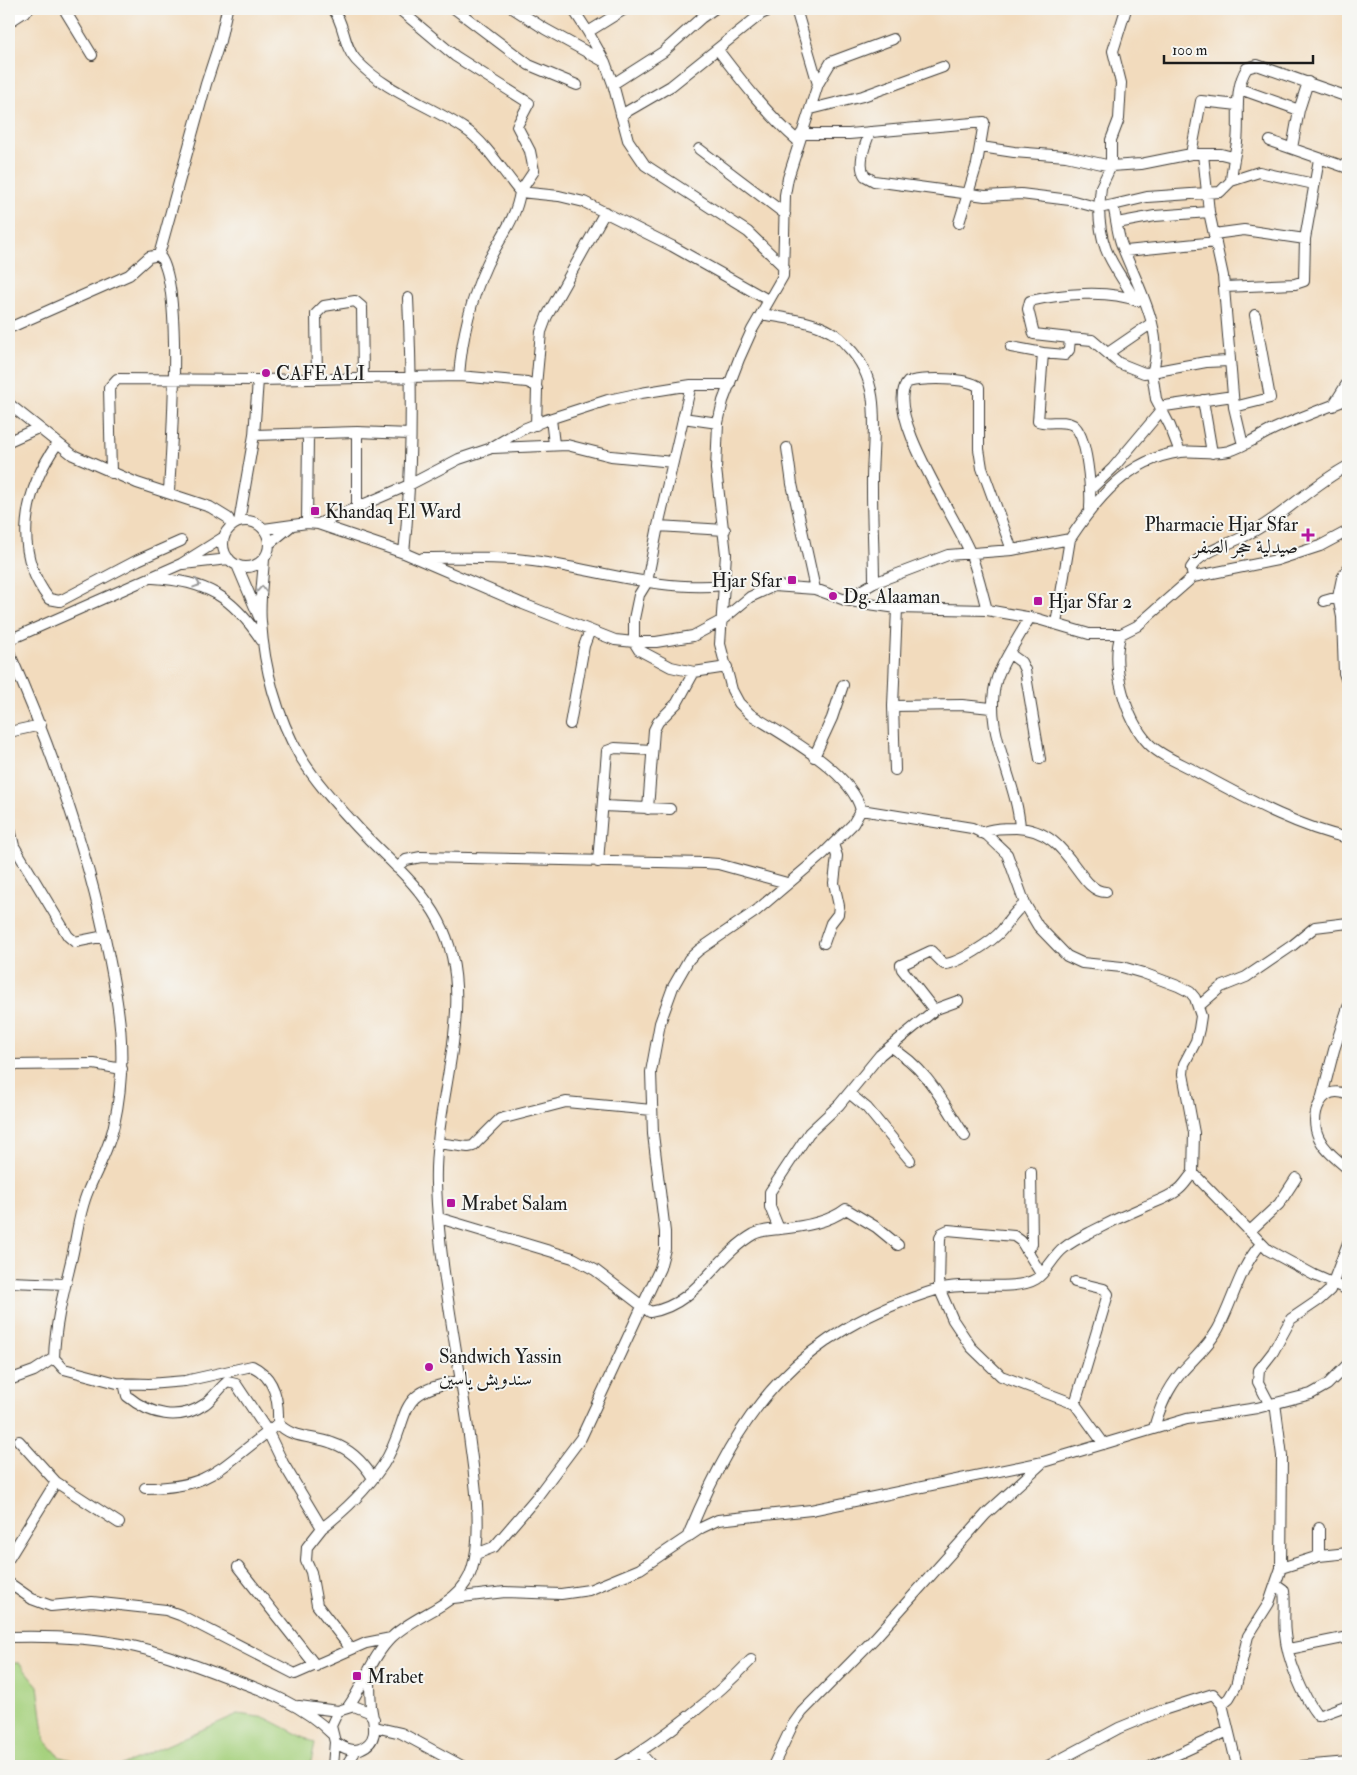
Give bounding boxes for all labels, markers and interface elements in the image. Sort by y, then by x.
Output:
scale bar [1164,32,1313,64]
text: 100 m [1172,41,1208,60]
place label: CAFE ALI [276,362,365,386]
marker: CAFE ALI [260,367,272,379]
place label: Khandaq El Ward [325,500,462,524]
marker: Khandaq El Ward [309,505,321,517]
place label: Pharmacie Hjar Sfar صيدلية حجر الصفر [1144,513,1298,559]
marker: Pharmacie Hjar Sfar صيدلية حجر الصفر [1302,529,1314,541]
place label: Hjar Sfar [712,569,782,593]
marker: Hjar Sfar [786,574,798,586]
one-way arrow [192,578,201,588]
one-way arrow [257,585,268,593]
place label: Dg. Alaaman [843,585,940,609]
marker: Dg. Alaaman [827,590,839,602]
place label: Hjar Sfar 2 [1048,590,1132,614]
marker: Hjar Sfar 2 [1032,595,1044,607]
place label: Mrabet Salam [461,1192,568,1216]
marker: Mrabet Salam [445,1197,457,1209]
place label: Sandwich Yassin سندويش ياسين [439,1345,562,1392]
marker: Sandwich Yassin سندويش ياسين [423,1361,435,1373]
place label: Mrabet [367,1665,424,1689]
marker: Mrabet [351,1670,363,1682]

